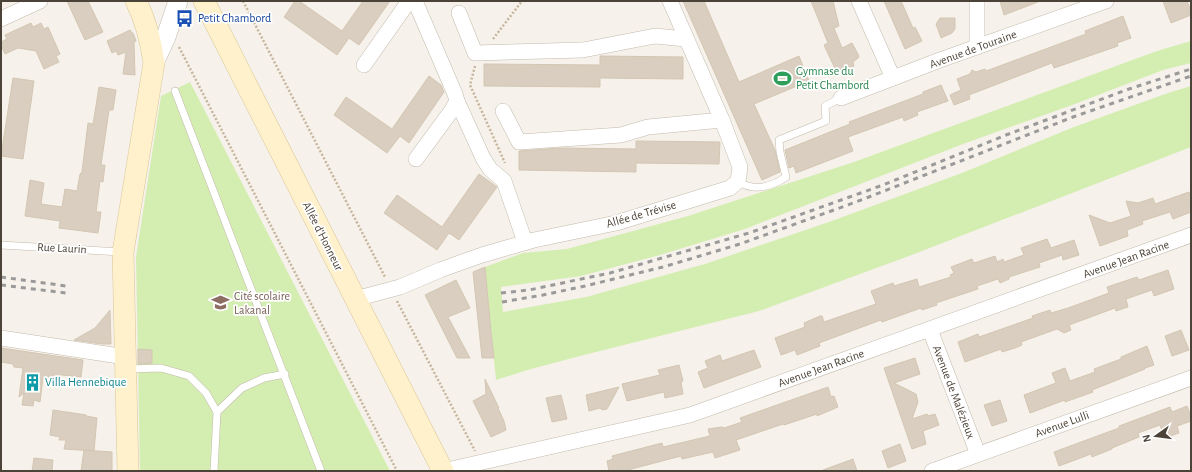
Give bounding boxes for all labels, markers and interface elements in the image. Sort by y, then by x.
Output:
bus stop icon: Petit Chambord [175,8,195,28]
place label: Petit Chambord [198,12,271,24]
street label: Avenue de Touraine [928,28,1018,70]
place label: Gymnase du Petit Chambord [796,65,869,91]
sports icon: Gymnase du Petit Chambord [773,68,793,88]
street label: Allée de Trévise [605,198,677,230]
street label: Allée d'Honneur [301,200,346,272]
street label: Avenue Jean Racine [1081,238,1171,280]
street label: Rue Laurin [37,241,87,255]
place label: Cité scolaire Lakanal [234,290,290,316]
school or university icon: Cité scolaire Lakanal [211,293,231,313]
street label: Avenue de Malézieux [931,344,977,440]
street label: Avenue Jean Racine [776,347,866,389]
building icon: Villa Hennebique [22,372,42,392]
place label: Villa Hennebique [45,376,126,388]
street label: Avenue Lulli [1033,409,1091,439]
north arrow [1136,416,1176,456]
text: N [1141,433,1153,443]

